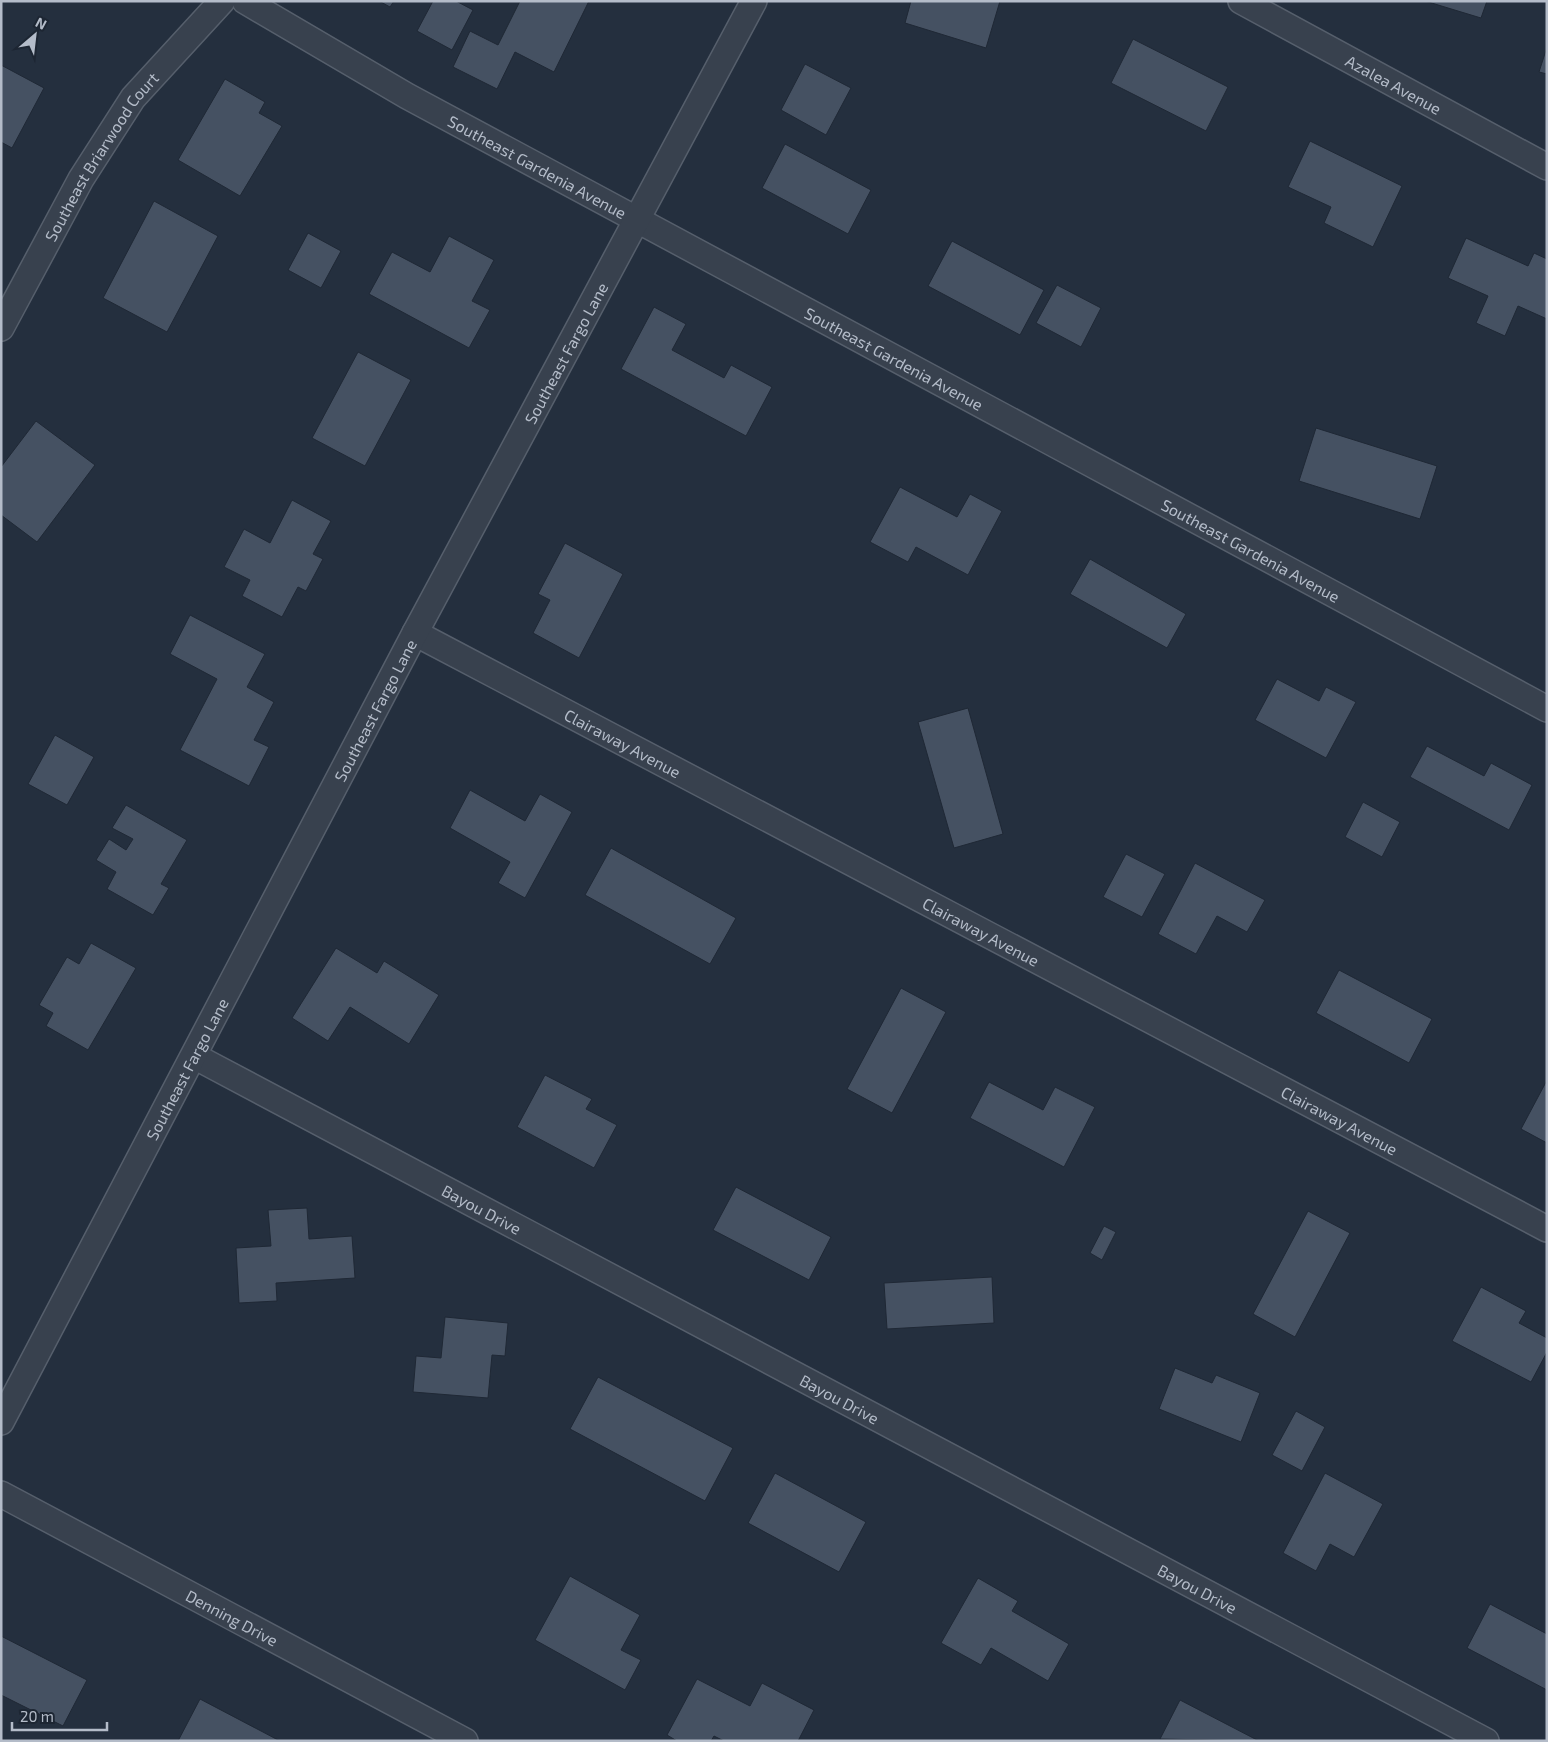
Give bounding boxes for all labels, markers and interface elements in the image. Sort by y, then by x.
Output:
north arrow [10,10,60,60]
text: N [33,13,50,33]
street label: Azalea Avenue [1343,50,1445,118]
street label: Southeast Briarwood Court [40,68,162,244]
street label: Southeast Gardenia Avenue [445,111,630,222]
street label: Southeast Fargo Lane [520,279,611,427]
street label: Southeast Gardenia Avenue [802,302,987,414]
street label: Southeast Gardenia Avenue [1159,494,1343,605]
street label: Southeast Fargo Lane [330,636,420,784]
street label: Clairaway Avenue [562,704,684,781]
street label: Clairaway Avenue [920,893,1043,970]
street label: Southeast Fargo Lane [141,994,231,1143]
street label: Clairaway Avenue [1278,1081,1401,1158]
street label: Bayou Drive [439,1180,525,1237]
street label: Bayou Drive [797,1370,883,1427]
street label: Bayou Drive [1155,1559,1240,1617]
street label: Denning Drive [183,1585,282,1649]
scale bar [12,1700,108,1732]
text: 20 m [20,1707,54,1725]

